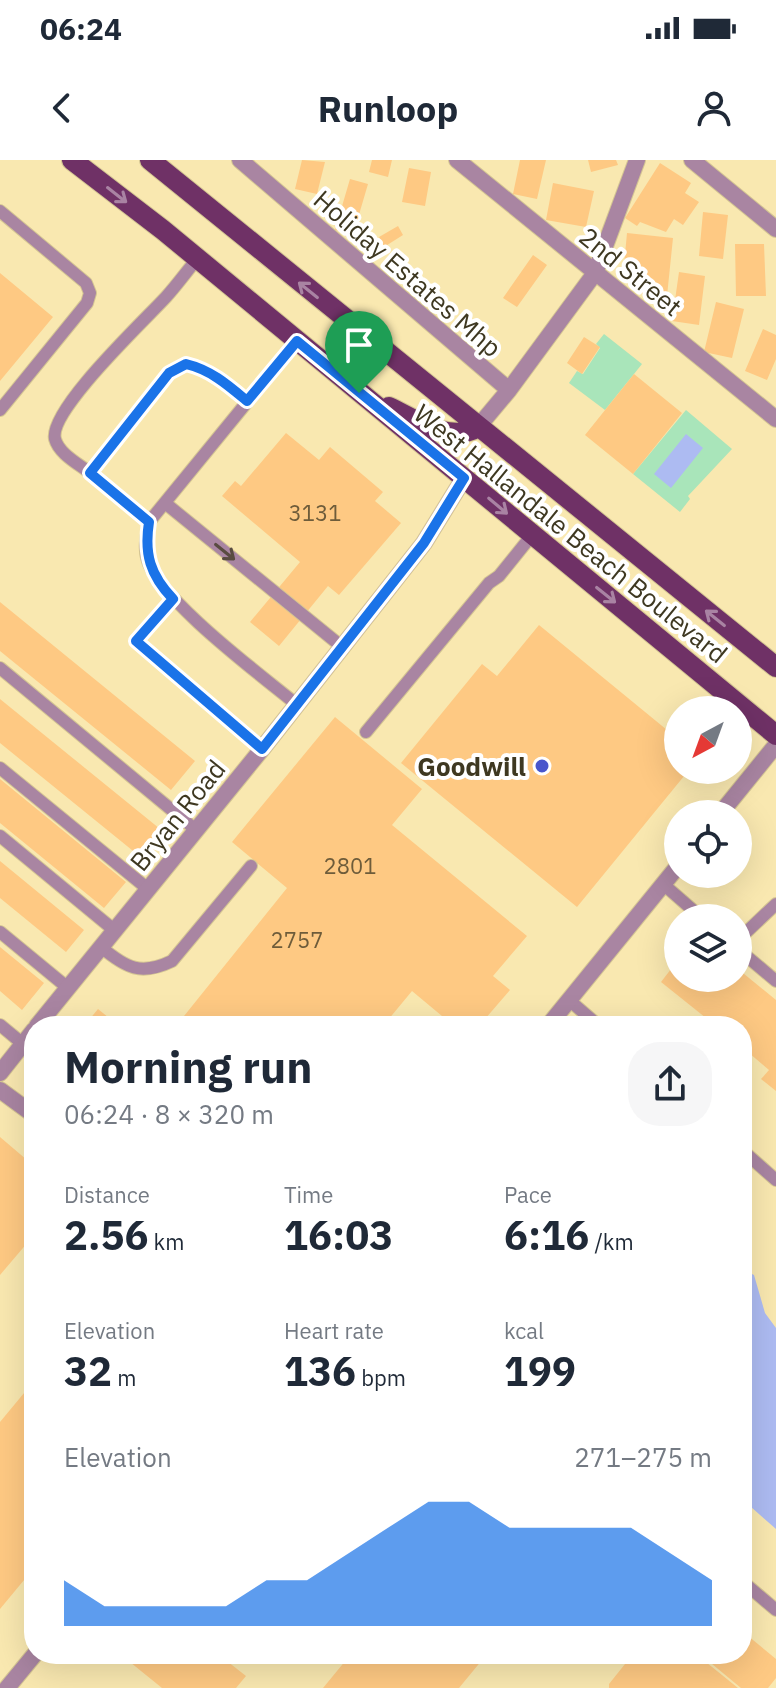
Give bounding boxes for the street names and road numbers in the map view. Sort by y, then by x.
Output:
street label: Holiday Estates Mhp [307,182,509,364]
street label: 2nd Street [573,219,689,323]
street label: West Hallandale Beach Boulevard [407,396,735,670]
street label: Bryan Road [122,752,232,878]

